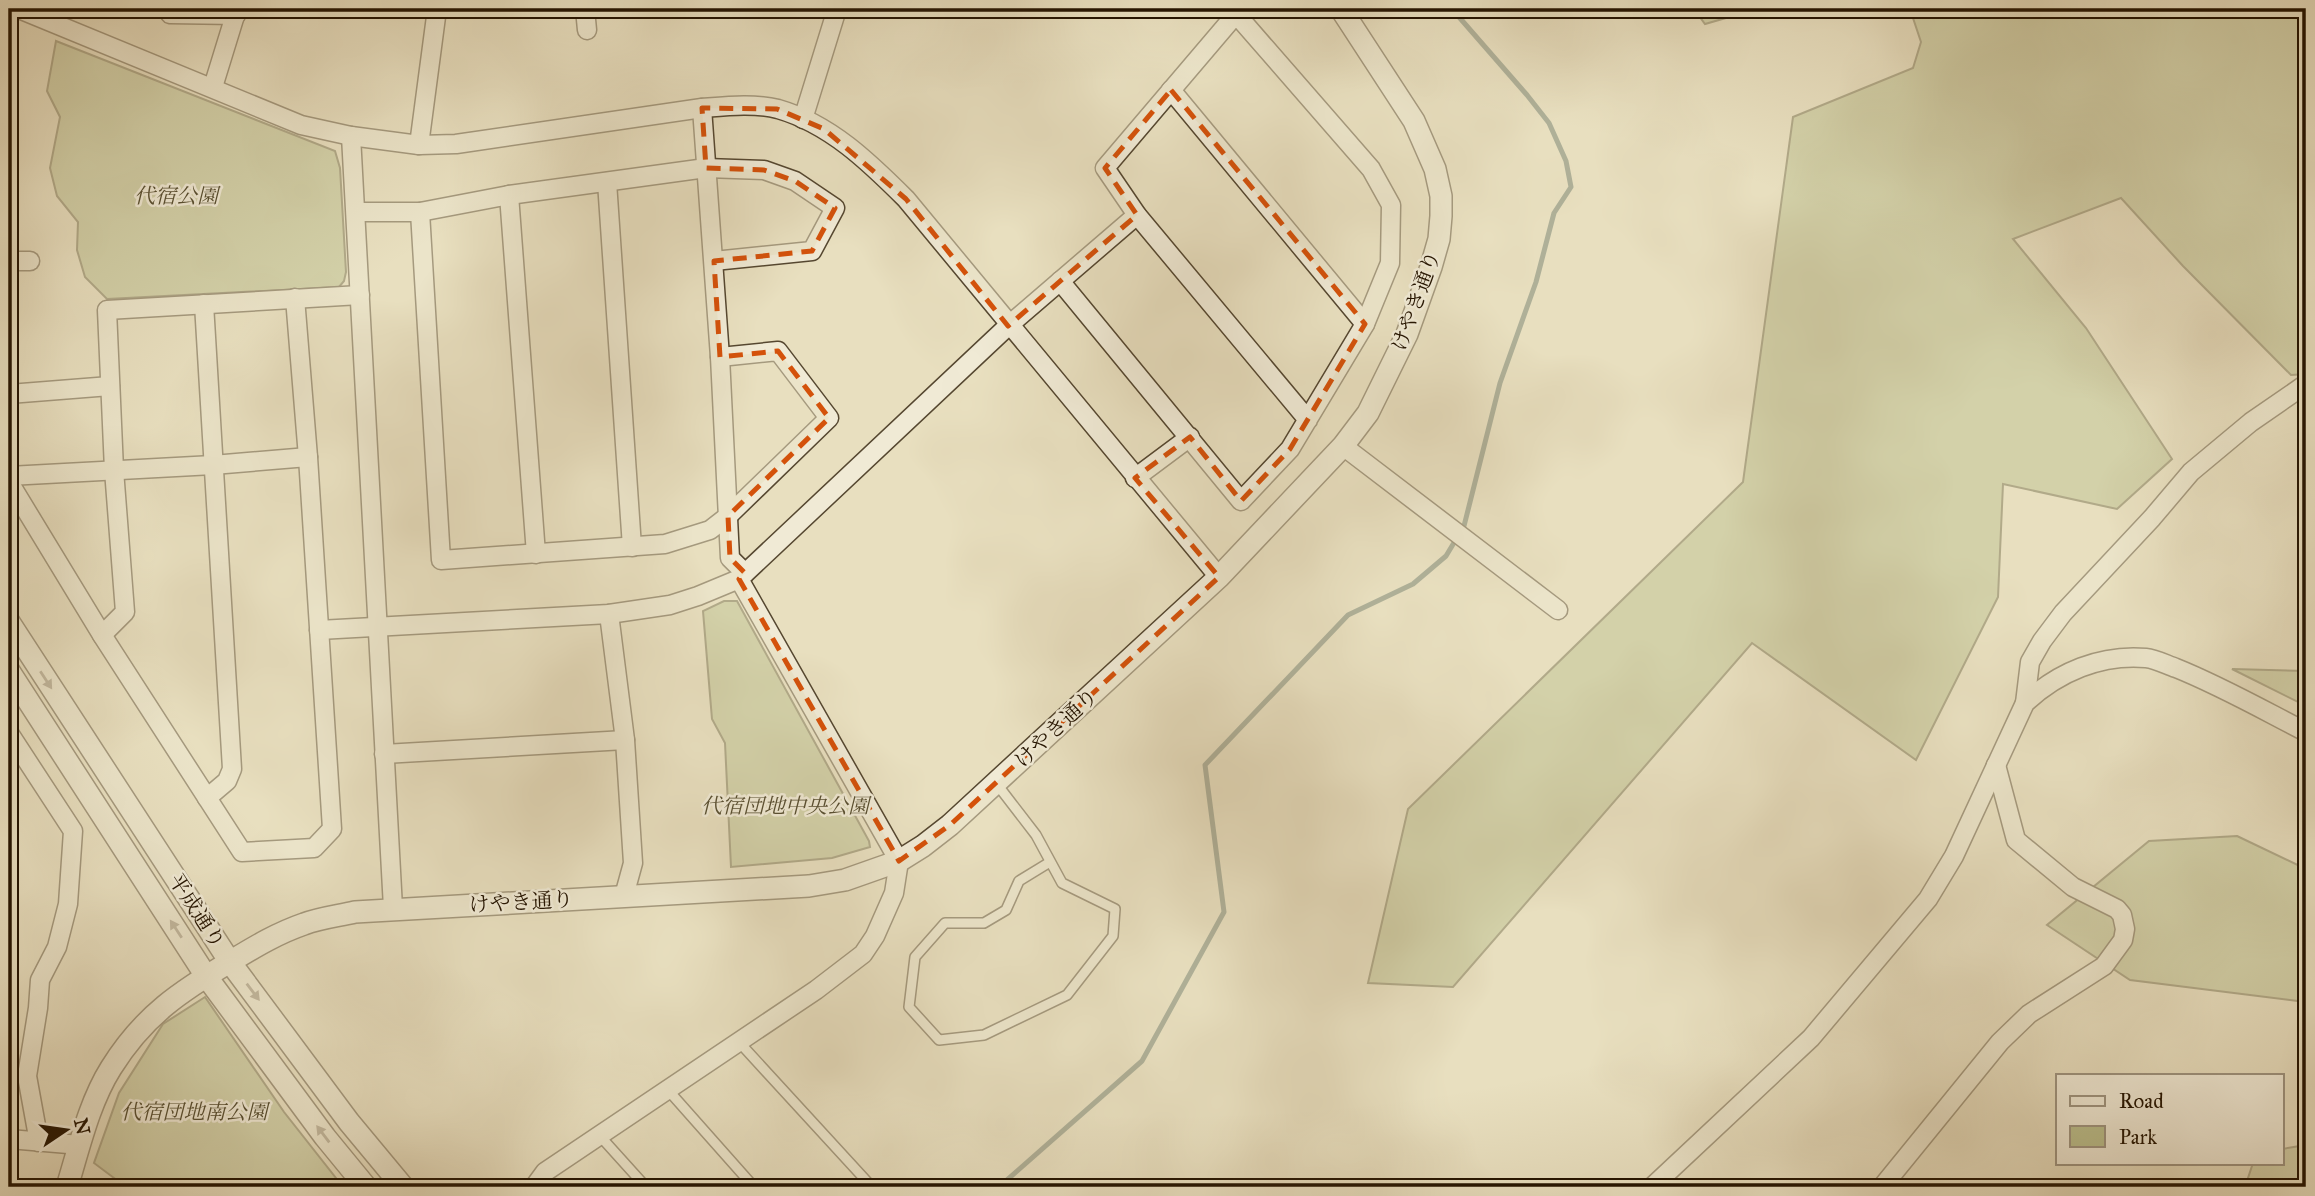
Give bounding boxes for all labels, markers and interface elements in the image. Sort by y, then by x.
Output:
park label: 代宿公園 [134,183,221,209]
street label: けやき通り [1386,247,1446,355]
one-way arrow [39,670,52,689]
street label: けやき通り [1009,683,1103,773]
park label: 代宿団地中央公園 [701,793,872,819]
street label: 平成通り [163,869,231,953]
street label: けやき通り [468,886,574,918]
one-way arrow [170,920,183,939]
one-way arrow [245,983,259,1001]
legend [2056,1074,2284,1164]
text: Road [2119,1088,2164,1114]
north arrow [32,1094,102,1164]
park label: 代宿団地南公園 [121,1099,270,1125]
text: N [69,1116,95,1137]
text: Park [2119,1124,2157,1150]
one-way arrow [317,1125,331,1143]

